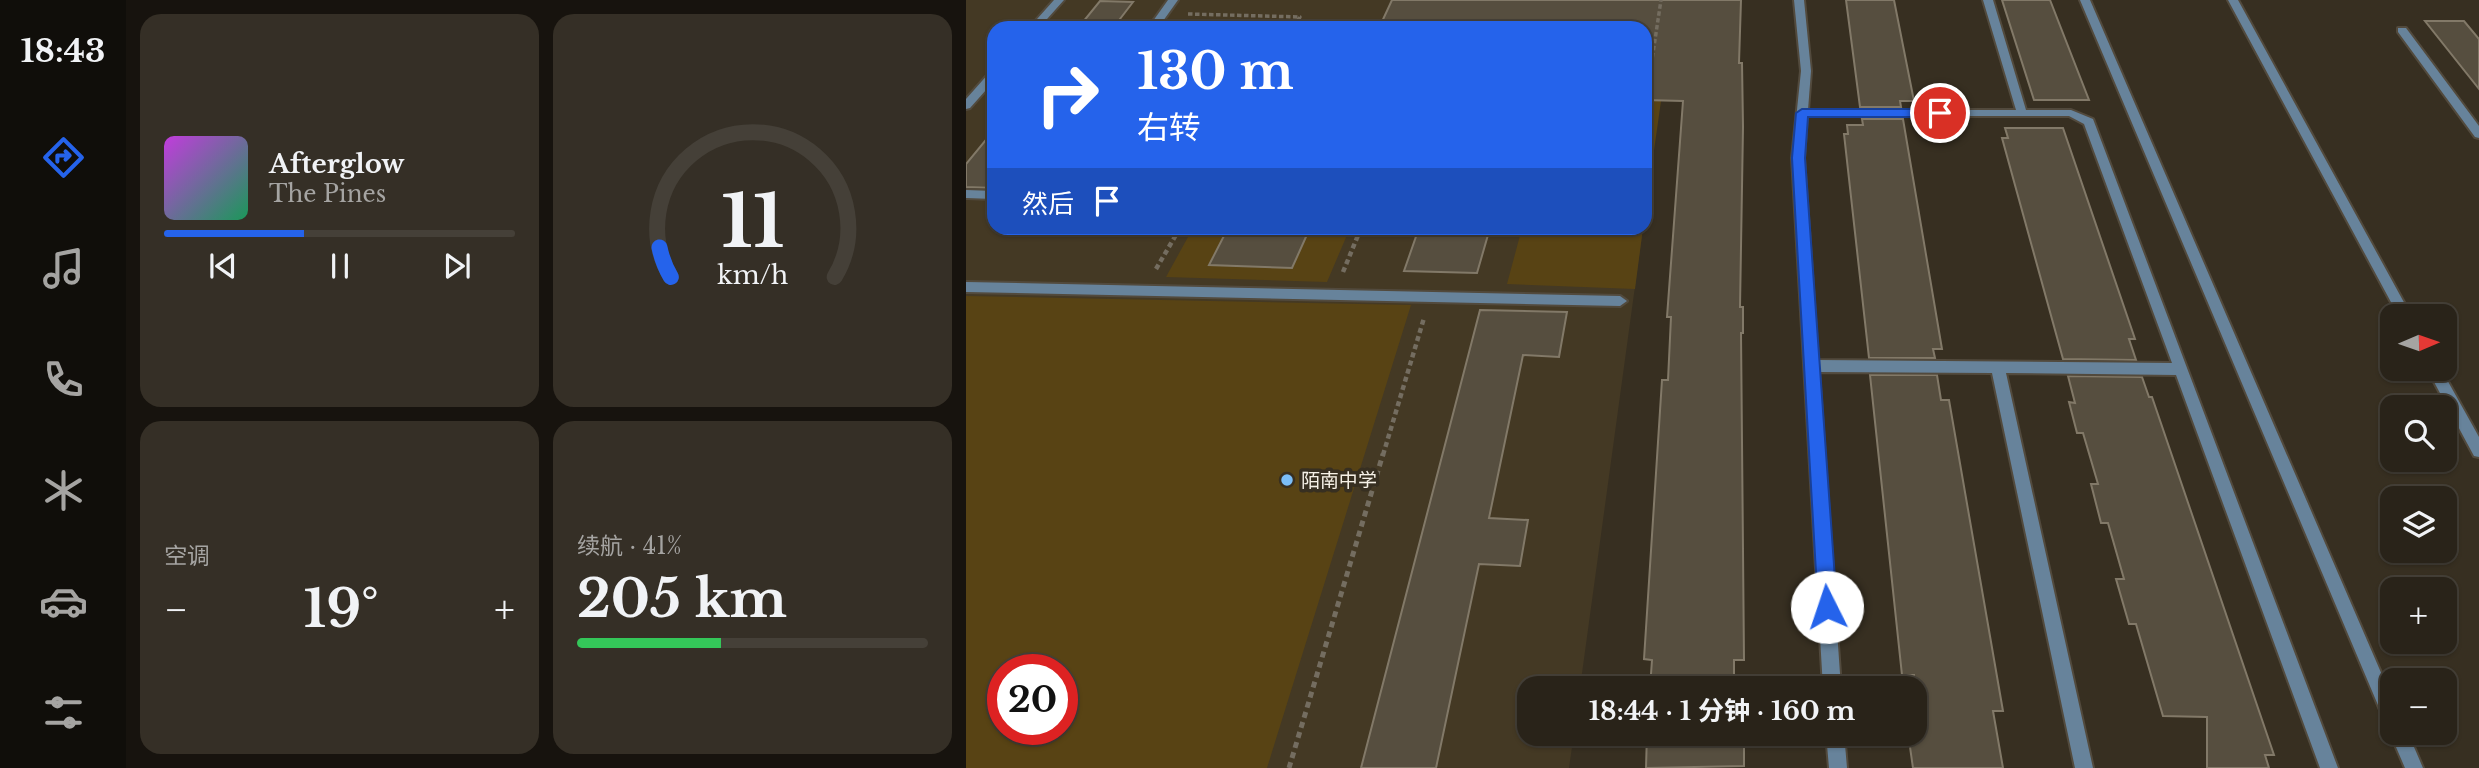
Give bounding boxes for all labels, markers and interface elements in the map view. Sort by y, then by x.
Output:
text: 18:43 [21,31,106,71]
text: 130 m [1137,41,1294,102]
icon: right [1022,49,1113,140]
pin [1910,83,1970,143]
icon: arrive [1921,94,1959,132]
text: 右转 [1137,108,1201,148]
icon: directions [39,133,88,182]
text: Afterglow [269,148,405,180]
text: 11 [721,176,784,267]
text: The Pines [269,180,386,208]
icon: arrive [1088,182,1126,220]
text: 然后 [1022,188,1074,220]
icon: music [39,244,88,293]
icon: previous [204,247,242,285]
icon: pause [321,247,359,285]
icon: next [438,247,476,285]
text: km/h [717,260,788,291]
north arrow [2380,304,2457,382]
map controls [2380,304,2457,745]
icon: phone [39,355,88,404]
button: search [2380,395,2457,472]
icon: climate [39,466,88,515]
place label: 陌南中学 [1301,469,1377,492]
marker: 陌南中学 [1279,472,1295,488]
button: layers [2380,486,2457,563]
text: 续航 · 41% [577,532,682,560]
text: 空调 [164,542,210,570]
text: 205 km [577,567,787,631]
position arrow [1790,570,1864,644]
icon: car [39,577,88,626]
text: 19° [304,577,379,641]
button: + [2380,577,2457,654]
text: − [164,586,188,633]
text: + [494,586,515,633]
speed limit sign: 20 [987,654,1078,745]
button: − [2380,668,2457,745]
icon: filters [39,688,88,737]
text: 18:44 · 1 分钟 · 160 m [1589,695,1855,727]

